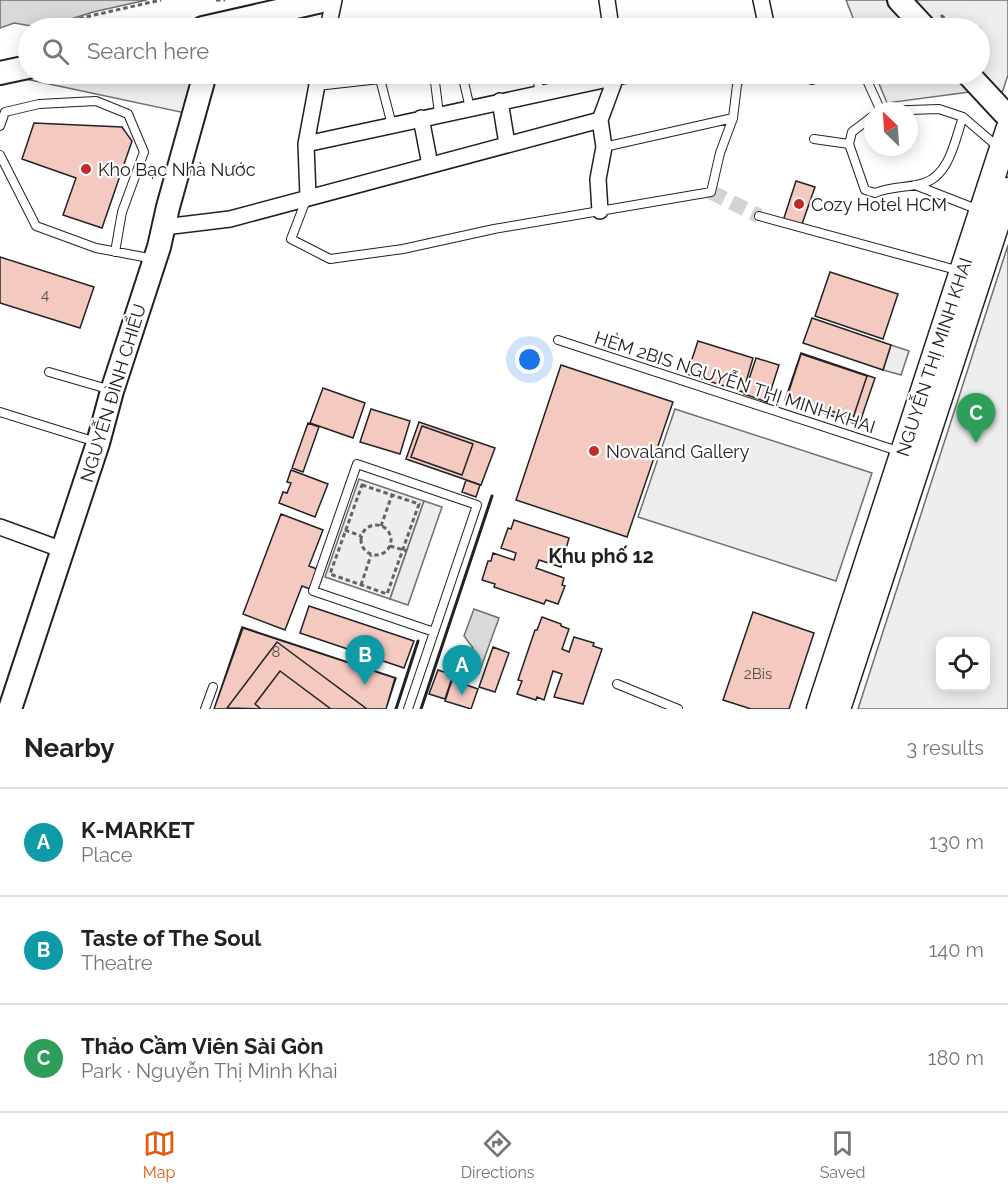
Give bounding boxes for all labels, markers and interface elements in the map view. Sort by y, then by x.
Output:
search box [18,18,990,84]
icon: search [39,35,72,68]
text: Search here [87,38,209,64]
north arrow [864,102,918,156]
place label: Kho Bạc Nhà Nước [98,159,256,180]
marker: Kho Bạc Nhà Nước [79,162,93,176]
place label: Cozy Hotel HCM [811,194,947,215]
marker: Cozy Hotel HCM [792,197,806,211]
street label: NGUYỄN THỊ MINH KHAI [890,254,976,459]
house number: 4 [41,286,49,304]
street label: NGUYỄN ĐÌNH CHIỂU [74,301,150,485]
street label: HẺM 2BIS NGUYỄN THỊ MINH KHAI [592,325,879,437]
your location [515,345,544,374]
pin: C [956,394,996,443]
place label: Novaland Gallery [606,441,750,462]
marker: Novaland Gallery [587,444,601,458]
district label: Khu phố 12 [548,544,654,568]
pin: B [346,636,385,685]
map controls [936,637,990,691]
button: locate [936,637,990,691]
house number: 8 [272,643,281,661]
pin: A [442,646,482,695]
house number: 2Bis [744,665,772,683]
text: Nearby [24,733,114,763]
text: 3 results [906,736,984,760]
text: K-MARKET [81,817,195,843]
text: A [37,830,50,854]
text: 130 m [929,830,984,854]
text: Place [81,843,132,867]
text: Taste of The Soul [81,925,261,951]
text: B [37,938,50,962]
text: 140 m [929,938,984,962]
text: Theatre [81,951,153,975]
text: Thảo Cầm Viên Sài Gòn [81,1033,324,1059]
text: C [37,1046,50,1070]
text: 180 m [928,1046,984,1070]
text: Park · Nguyễn Thị Minh Khai [81,1059,338,1083]
tab: Map [143,1127,176,1182]
tab: Directions [461,1127,535,1182]
tab: Saved [820,1127,865,1182]

